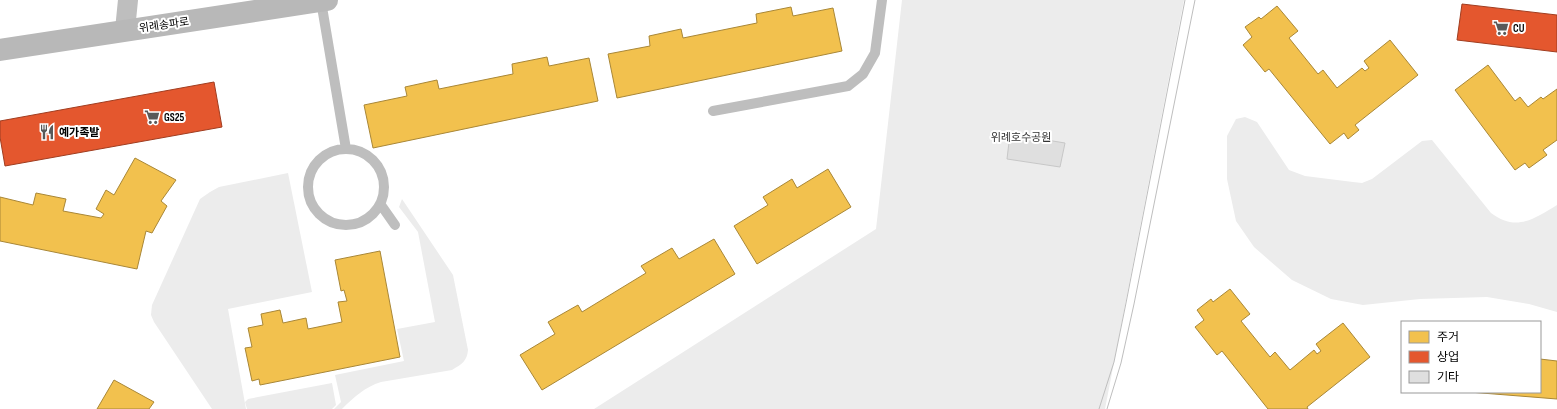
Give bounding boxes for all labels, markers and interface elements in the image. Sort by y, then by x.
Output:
street label: 위례송파로 [138,15,190,35]
supermarket icon: CU [1492,19,1510,37]
place label: CU [1513,22,1525,35]
supermarket icon: GS25 [143,108,161,126]
place label: GS25 [164,111,185,124]
restaurant icon: 예가족발 [38,123,56,141]
place label: 예가족발 [59,126,99,139]
park label: 위례호수공원 [991,131,1051,144]
legend [1401,321,1541,393]
text: 주거 [1437,330,1459,345]
text: 상업 [1437,350,1459,365]
text: 기타 [1437,370,1459,385]

